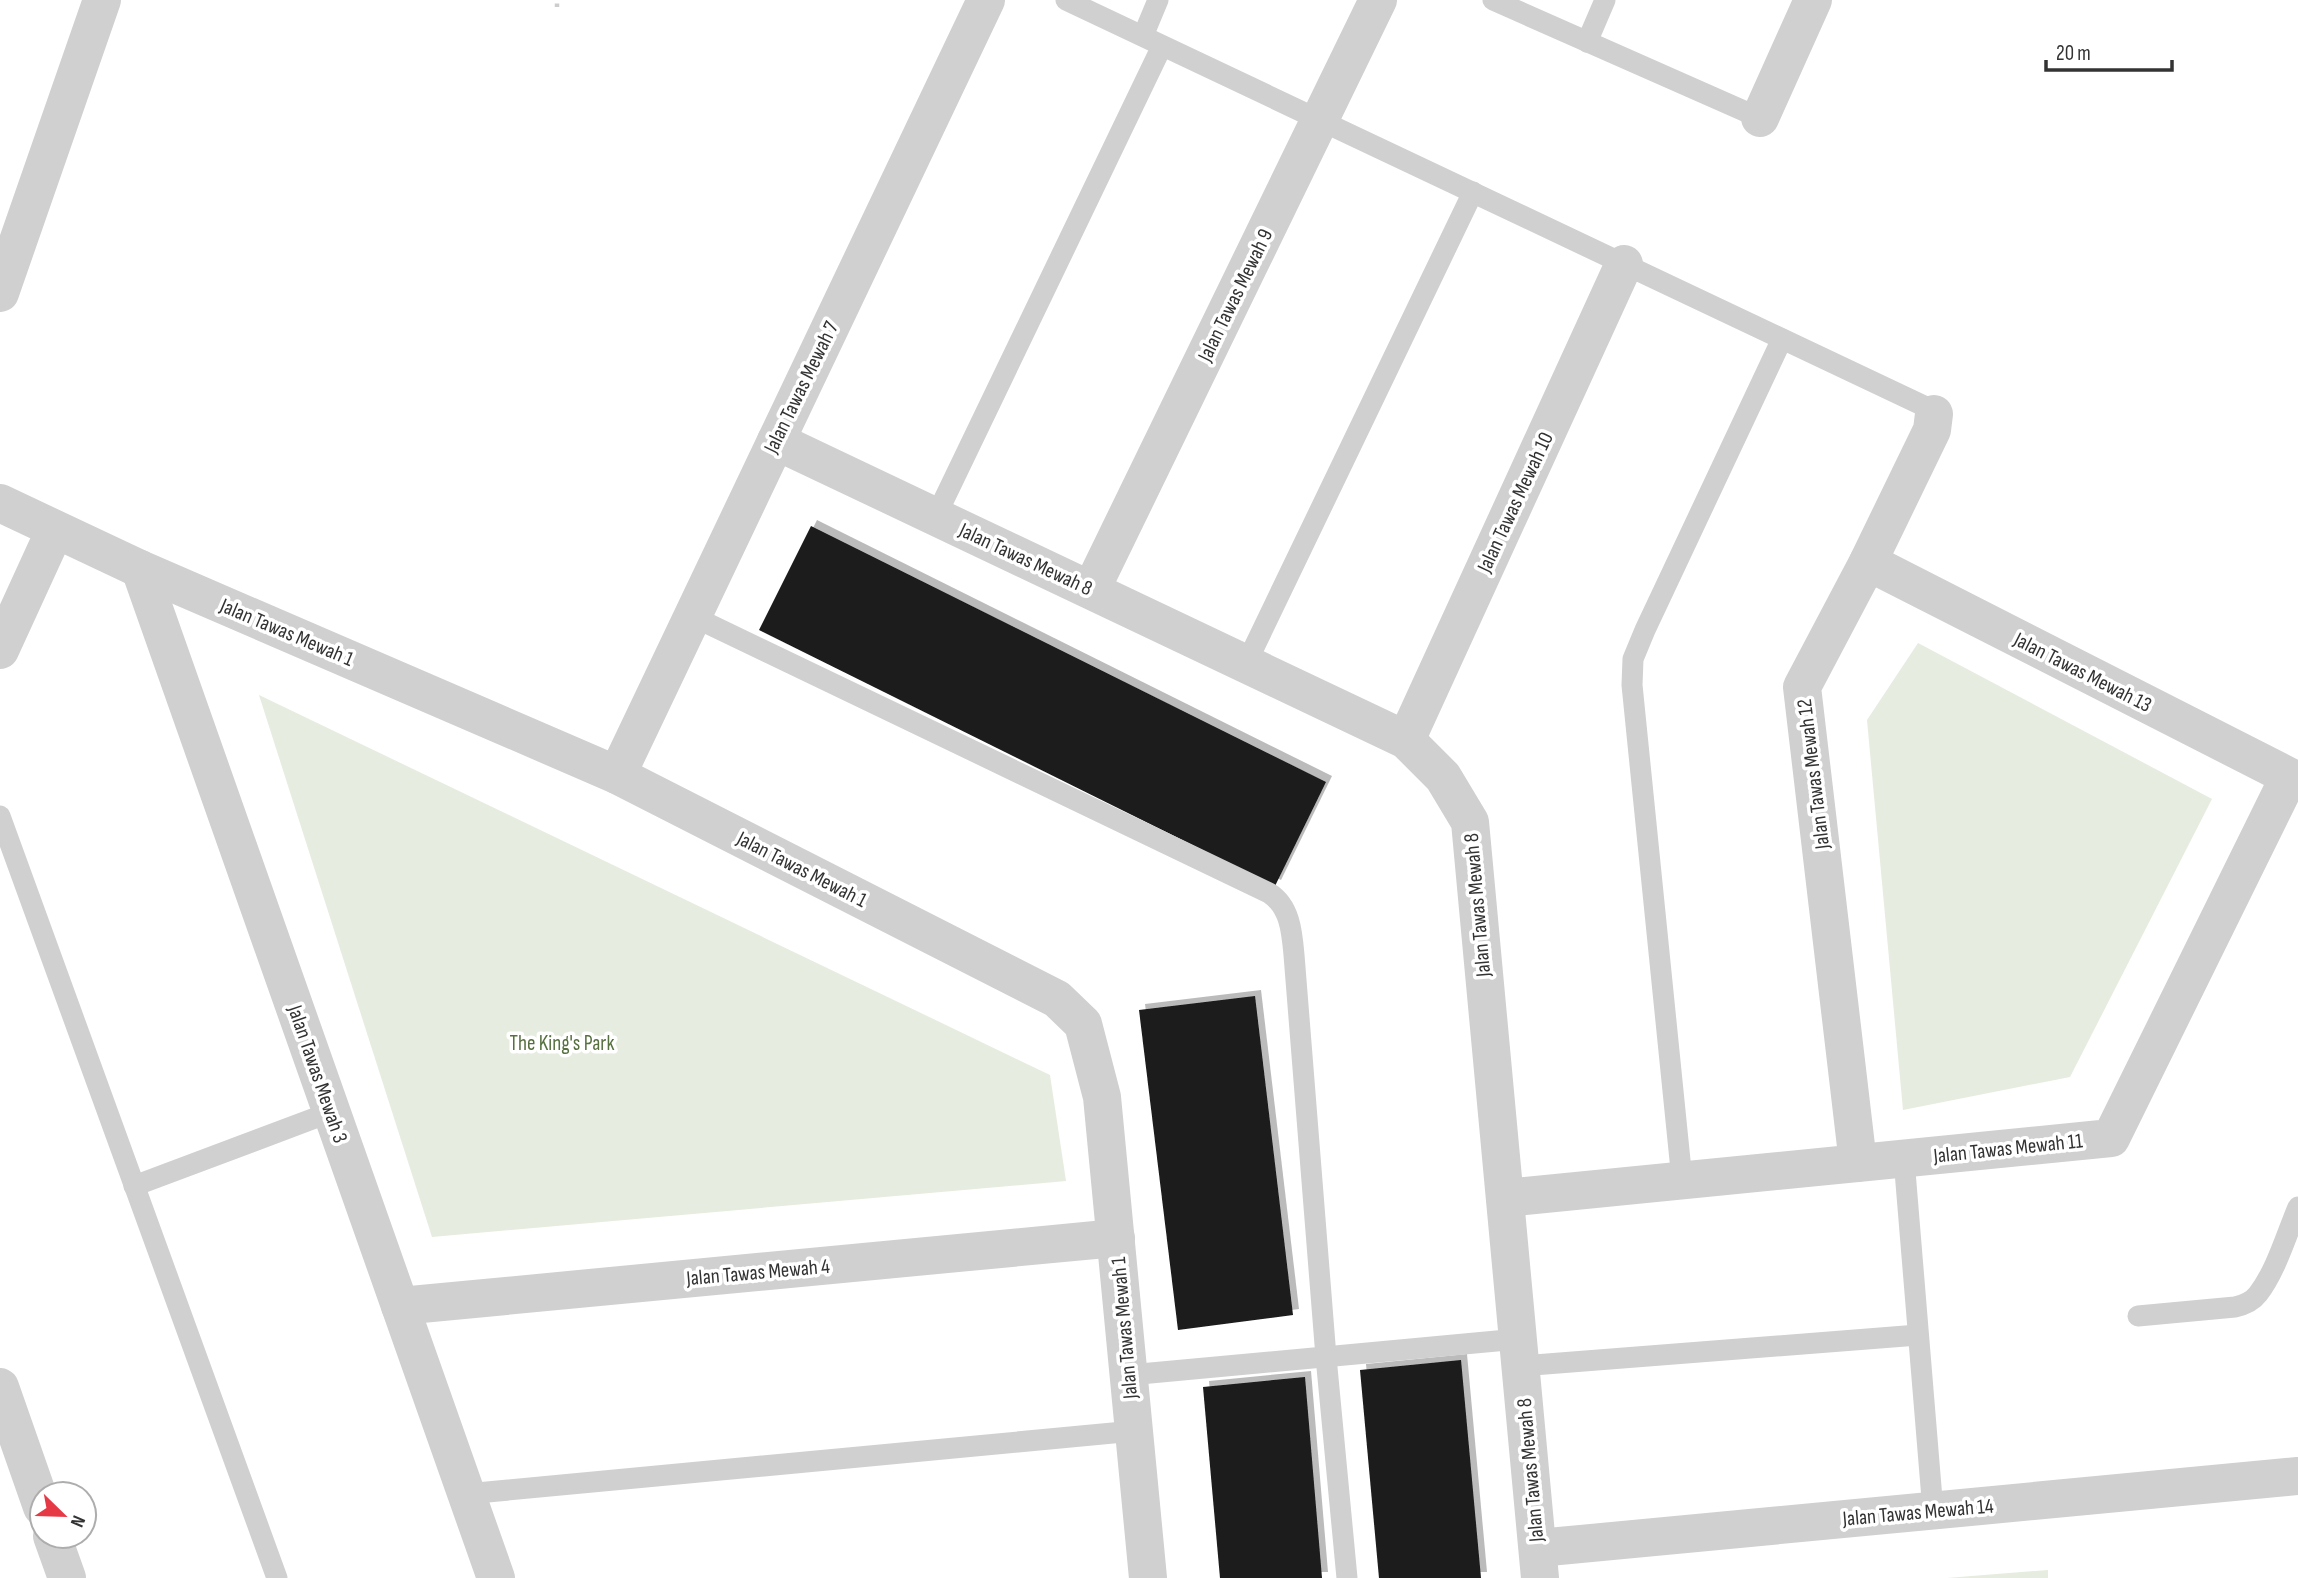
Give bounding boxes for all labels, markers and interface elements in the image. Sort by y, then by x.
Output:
scale bar [2046,28,2172,72]
text: 20 m [2056,41,2091,66]
street label: Jalan Tawas Mewah 9 [1192,225,1278,366]
street label: Jalan Tawas Mewah 7 [758,317,844,458]
street label: Jalan Tawas Mewah 10 [1472,428,1559,577]
street label: Jalan Tawas Mewah 8 [954,517,1096,601]
street label: Jalan Tawas Mewah 1 [215,593,358,672]
street label: Jalan Tawas Mewah 13 [2009,627,2156,718]
street label: Jalan Tawas Mewah 12 [1792,697,1835,852]
street label: Jalan Tawas Mewah 1 [732,826,871,913]
street label: Jalan Tawas Mewah 8 [1459,832,1496,979]
street label: Jalan Tawas Mewah 3 [282,1001,353,1146]
park label: The King's Park [510,1031,614,1056]
street label: Jalan Tawas Mewah 11 [1931,1128,2084,1169]
street label: Jalan Tawas Mewah 4 [684,1254,831,1291]
street label: Jalan Tawas Mewah 1 [1106,1255,1143,1401]
street label: Jalan Tawas Mewah 8 [1512,1397,1549,1544]
north arrow [28,1480,98,1550]
street label: Jalan Tawas Mewah 14 [1841,1493,1995,1532]
text: N [65,1512,90,1530]

